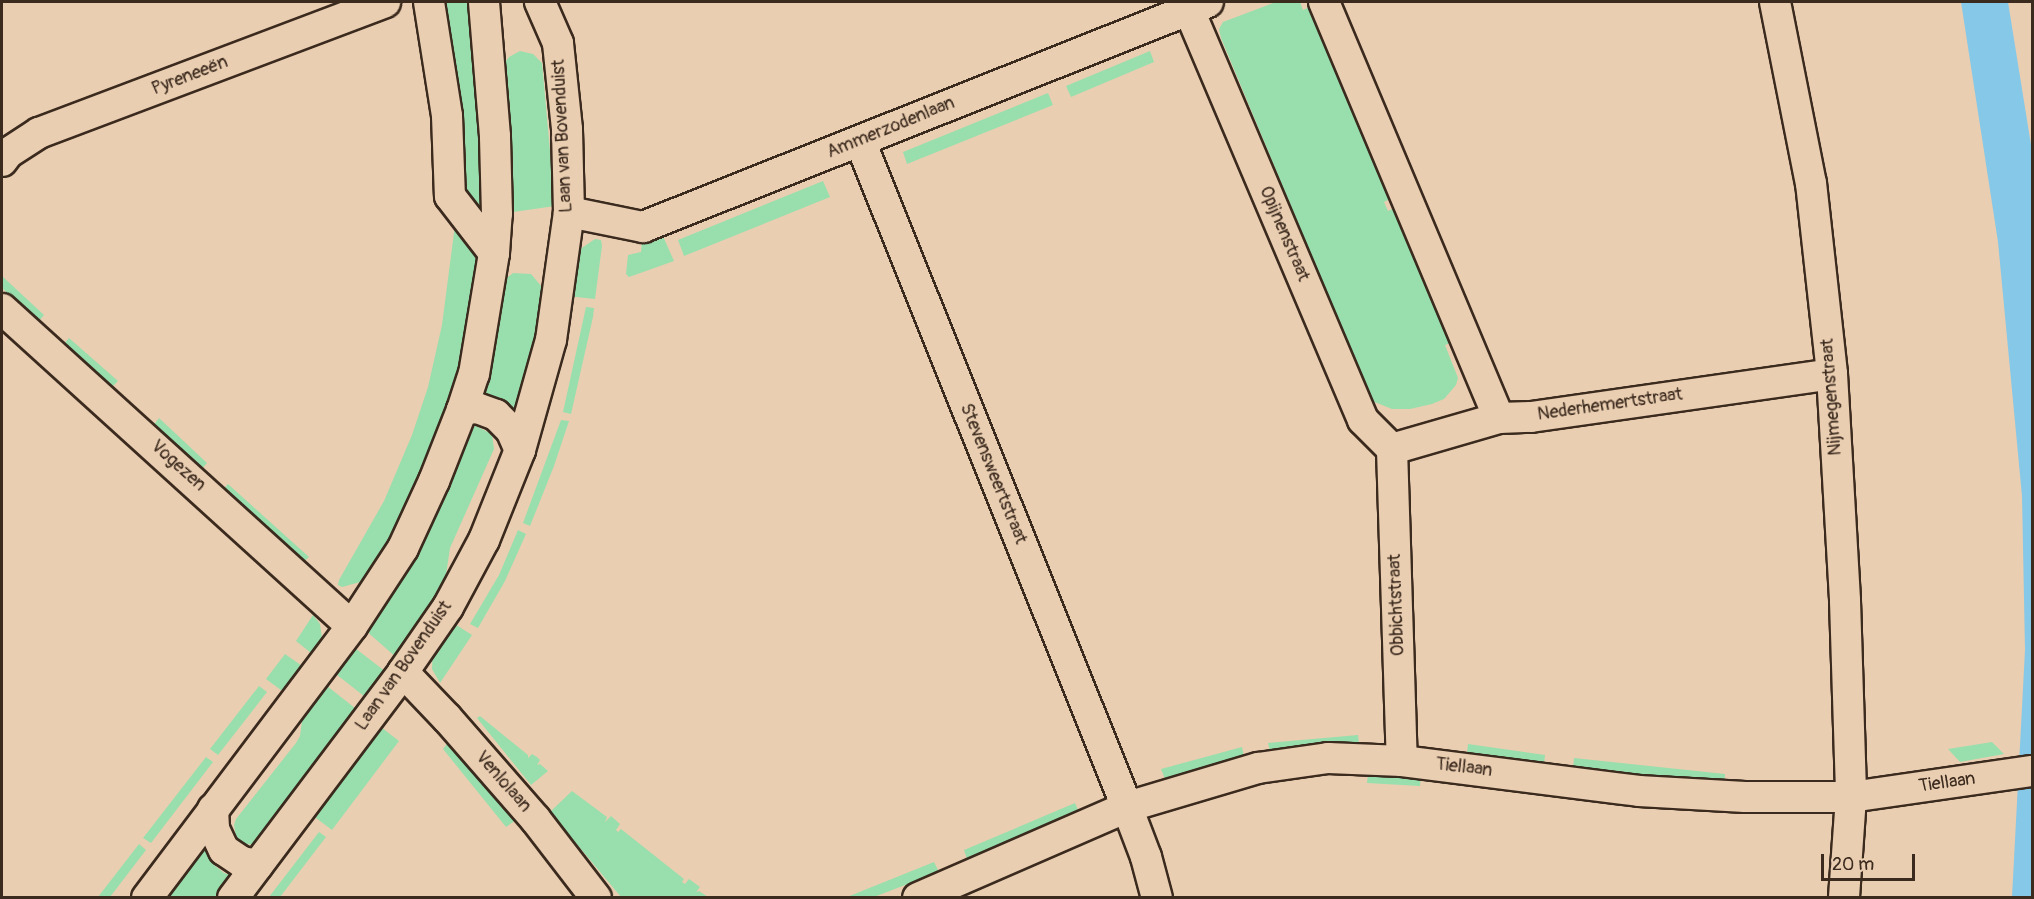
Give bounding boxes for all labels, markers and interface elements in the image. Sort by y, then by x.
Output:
street label: Pyreneeën [149,52,231,100]
street label: Laan van Bovenduist [548,59,578,213]
street label: Ammerzodenlaan [824,93,958,163]
street label: Opijnenstraat [1254,183,1314,285]
street label: Nijmegenstraat [1817,338,1847,456]
street label: Nederhemertstraat [1536,384,1684,426]
street label: Stevensweertstraat [955,400,1031,548]
street label: Vogezen [146,436,210,496]
street label: Obbichtstraat [1384,553,1410,657]
street label: Laan van Bovenduist [351,597,457,735]
street label: Venlolaan [471,747,535,817]
street label: Tiellaan [1434,754,1494,782]
street label: Tiellaan [1917,768,1977,798]
scale bar [1824,842,1918,880]
text: 20 m [1832,853,1874,876]

